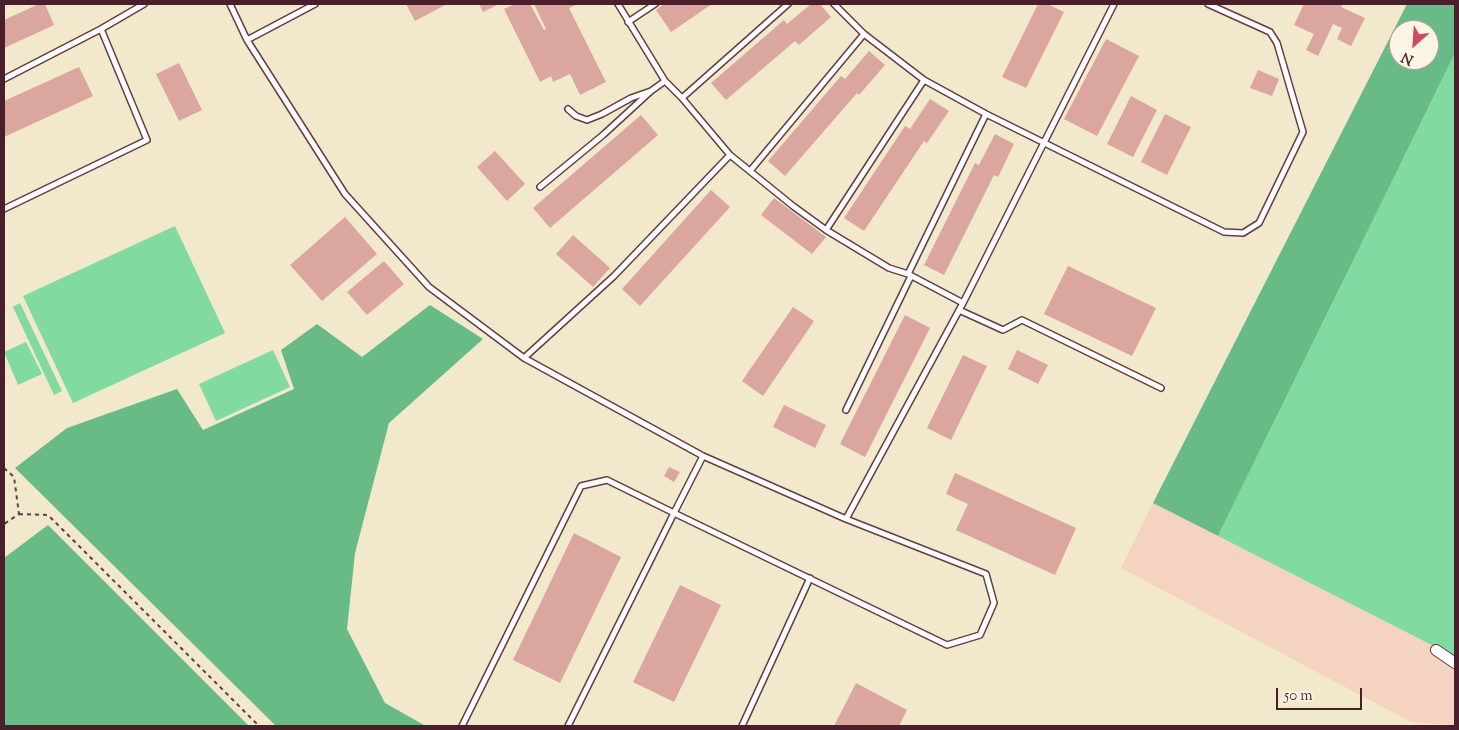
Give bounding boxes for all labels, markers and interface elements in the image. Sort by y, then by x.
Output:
north arrow [1389,20,1439,70]
text: N [1398,46,1417,69]
scale bar [1279,678,1365,710]
text: 50 m [1284,686,1313,707]

